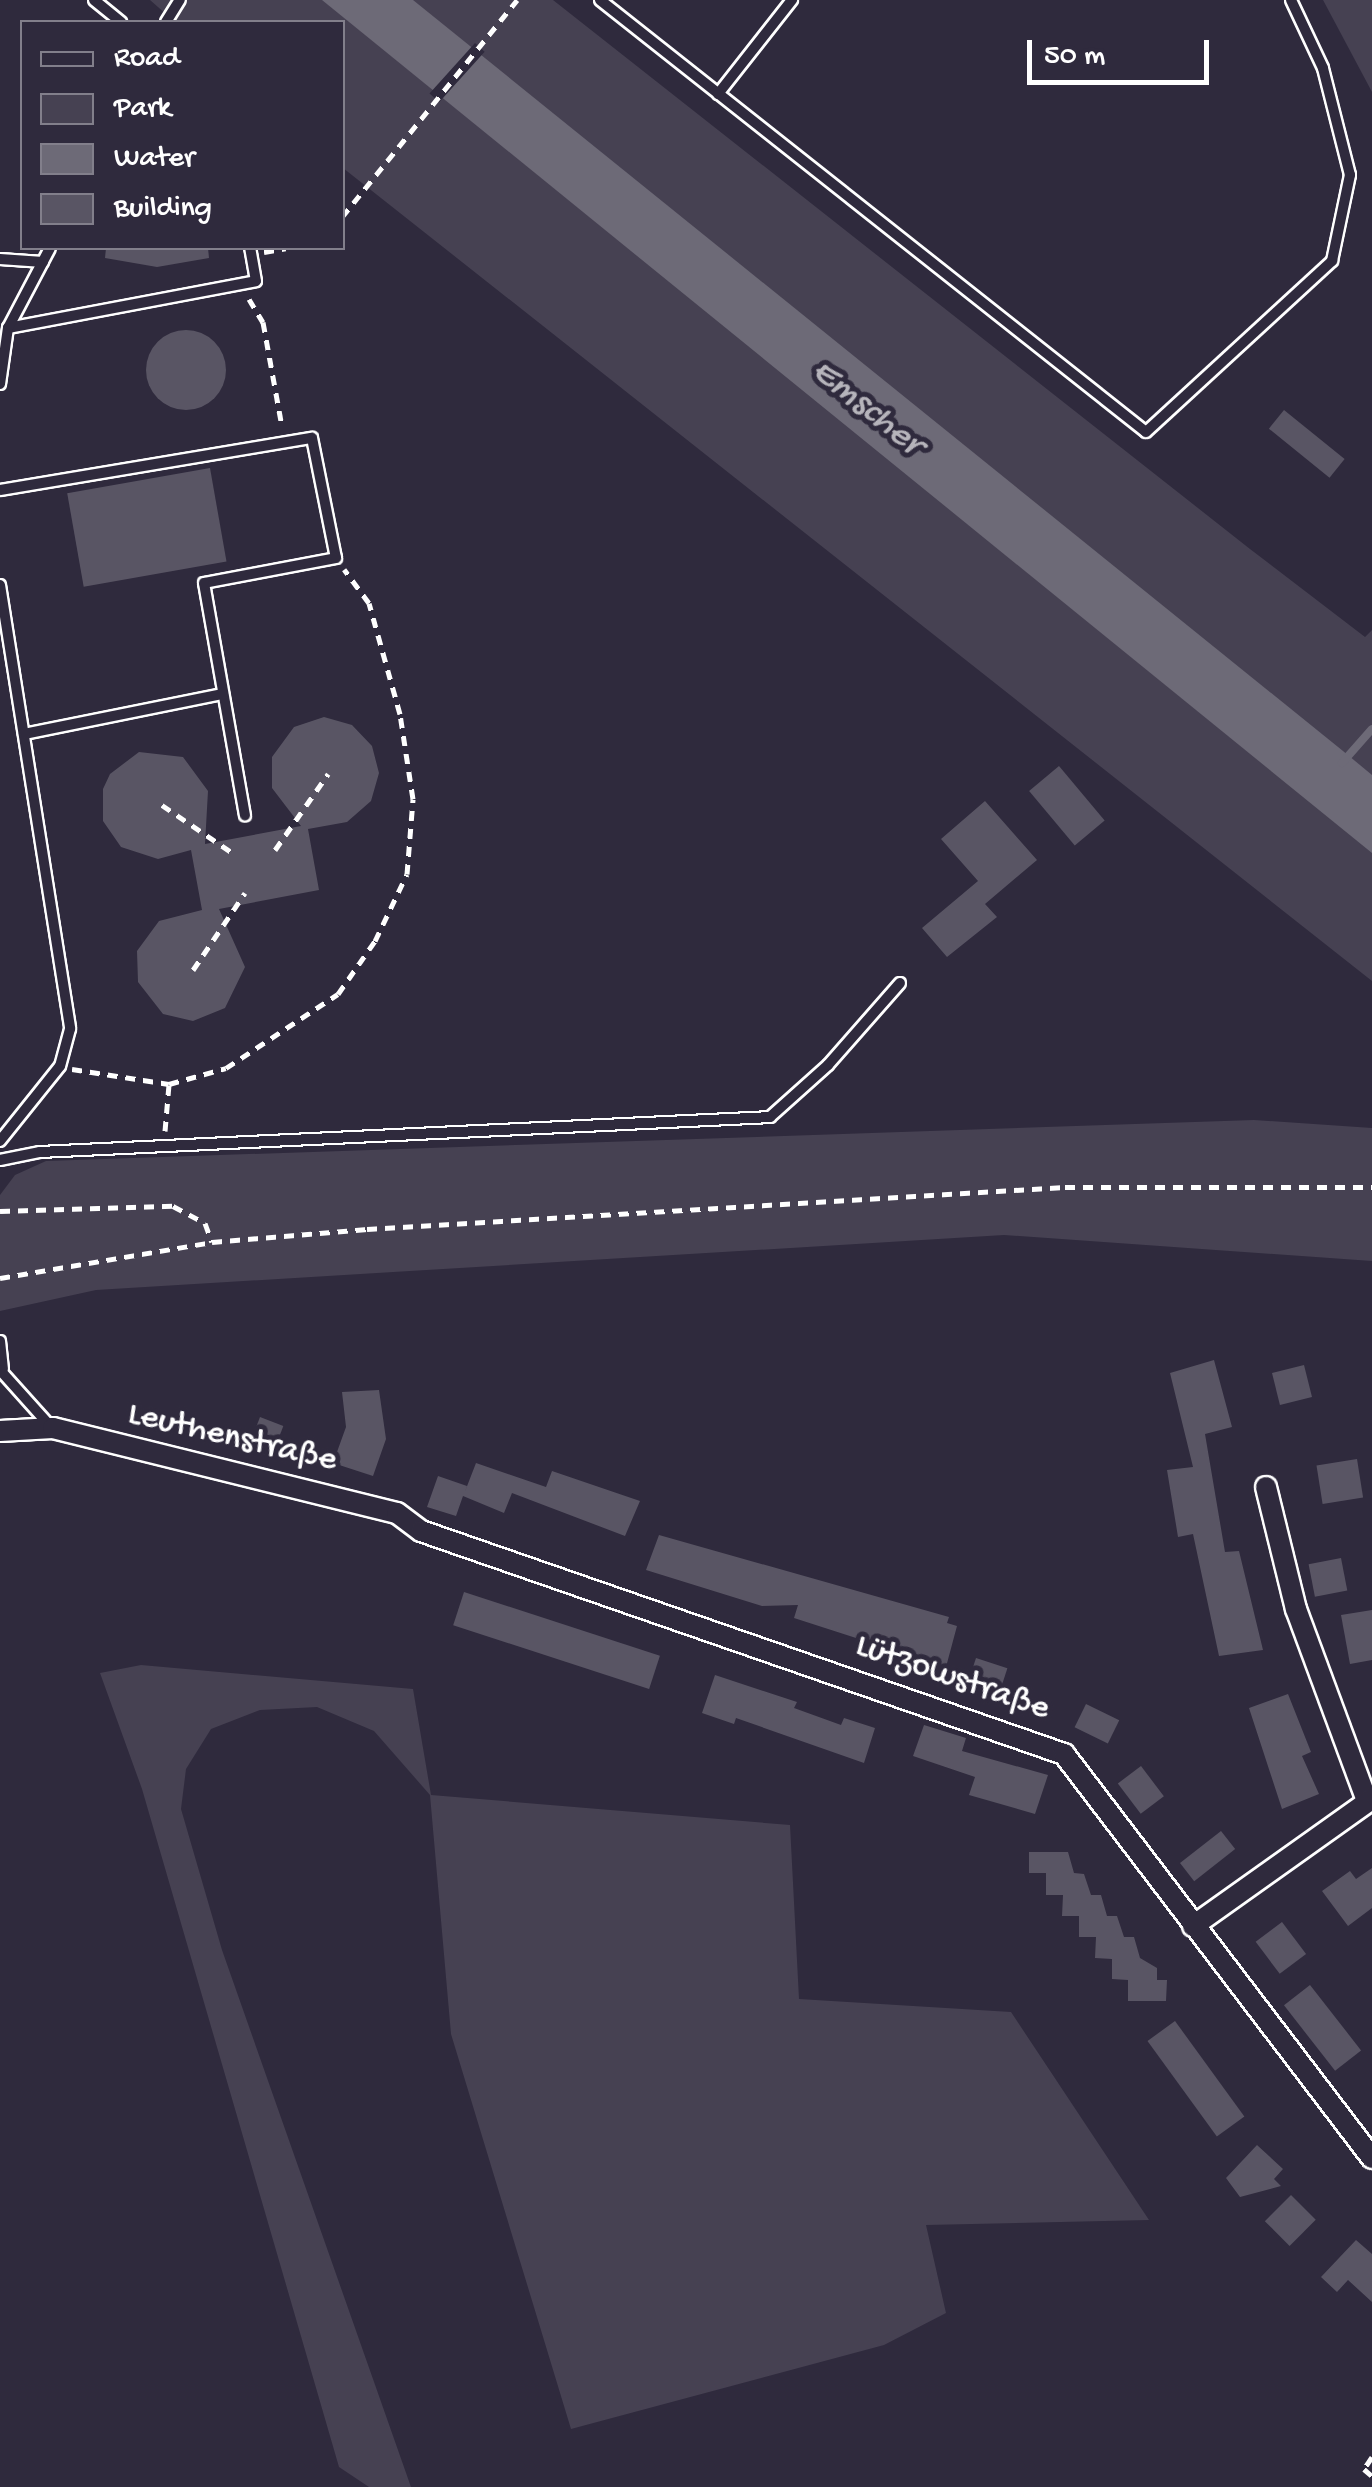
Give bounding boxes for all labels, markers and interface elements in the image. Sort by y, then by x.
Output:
legend [20,20,345,250]
scale bar [1032,20,1214,82]
text: 50 m [1044,40,1105,75]
text: Road [114,42,180,77]
text: Park [114,92,171,127]
text: Water [114,142,195,177]
text: Building [114,192,212,227]
water label: Emscher [801,350,931,468]
street label: Leuthenstraße [123,1395,341,1483]
street label: Lützowstraße [849,1626,1055,1732]

